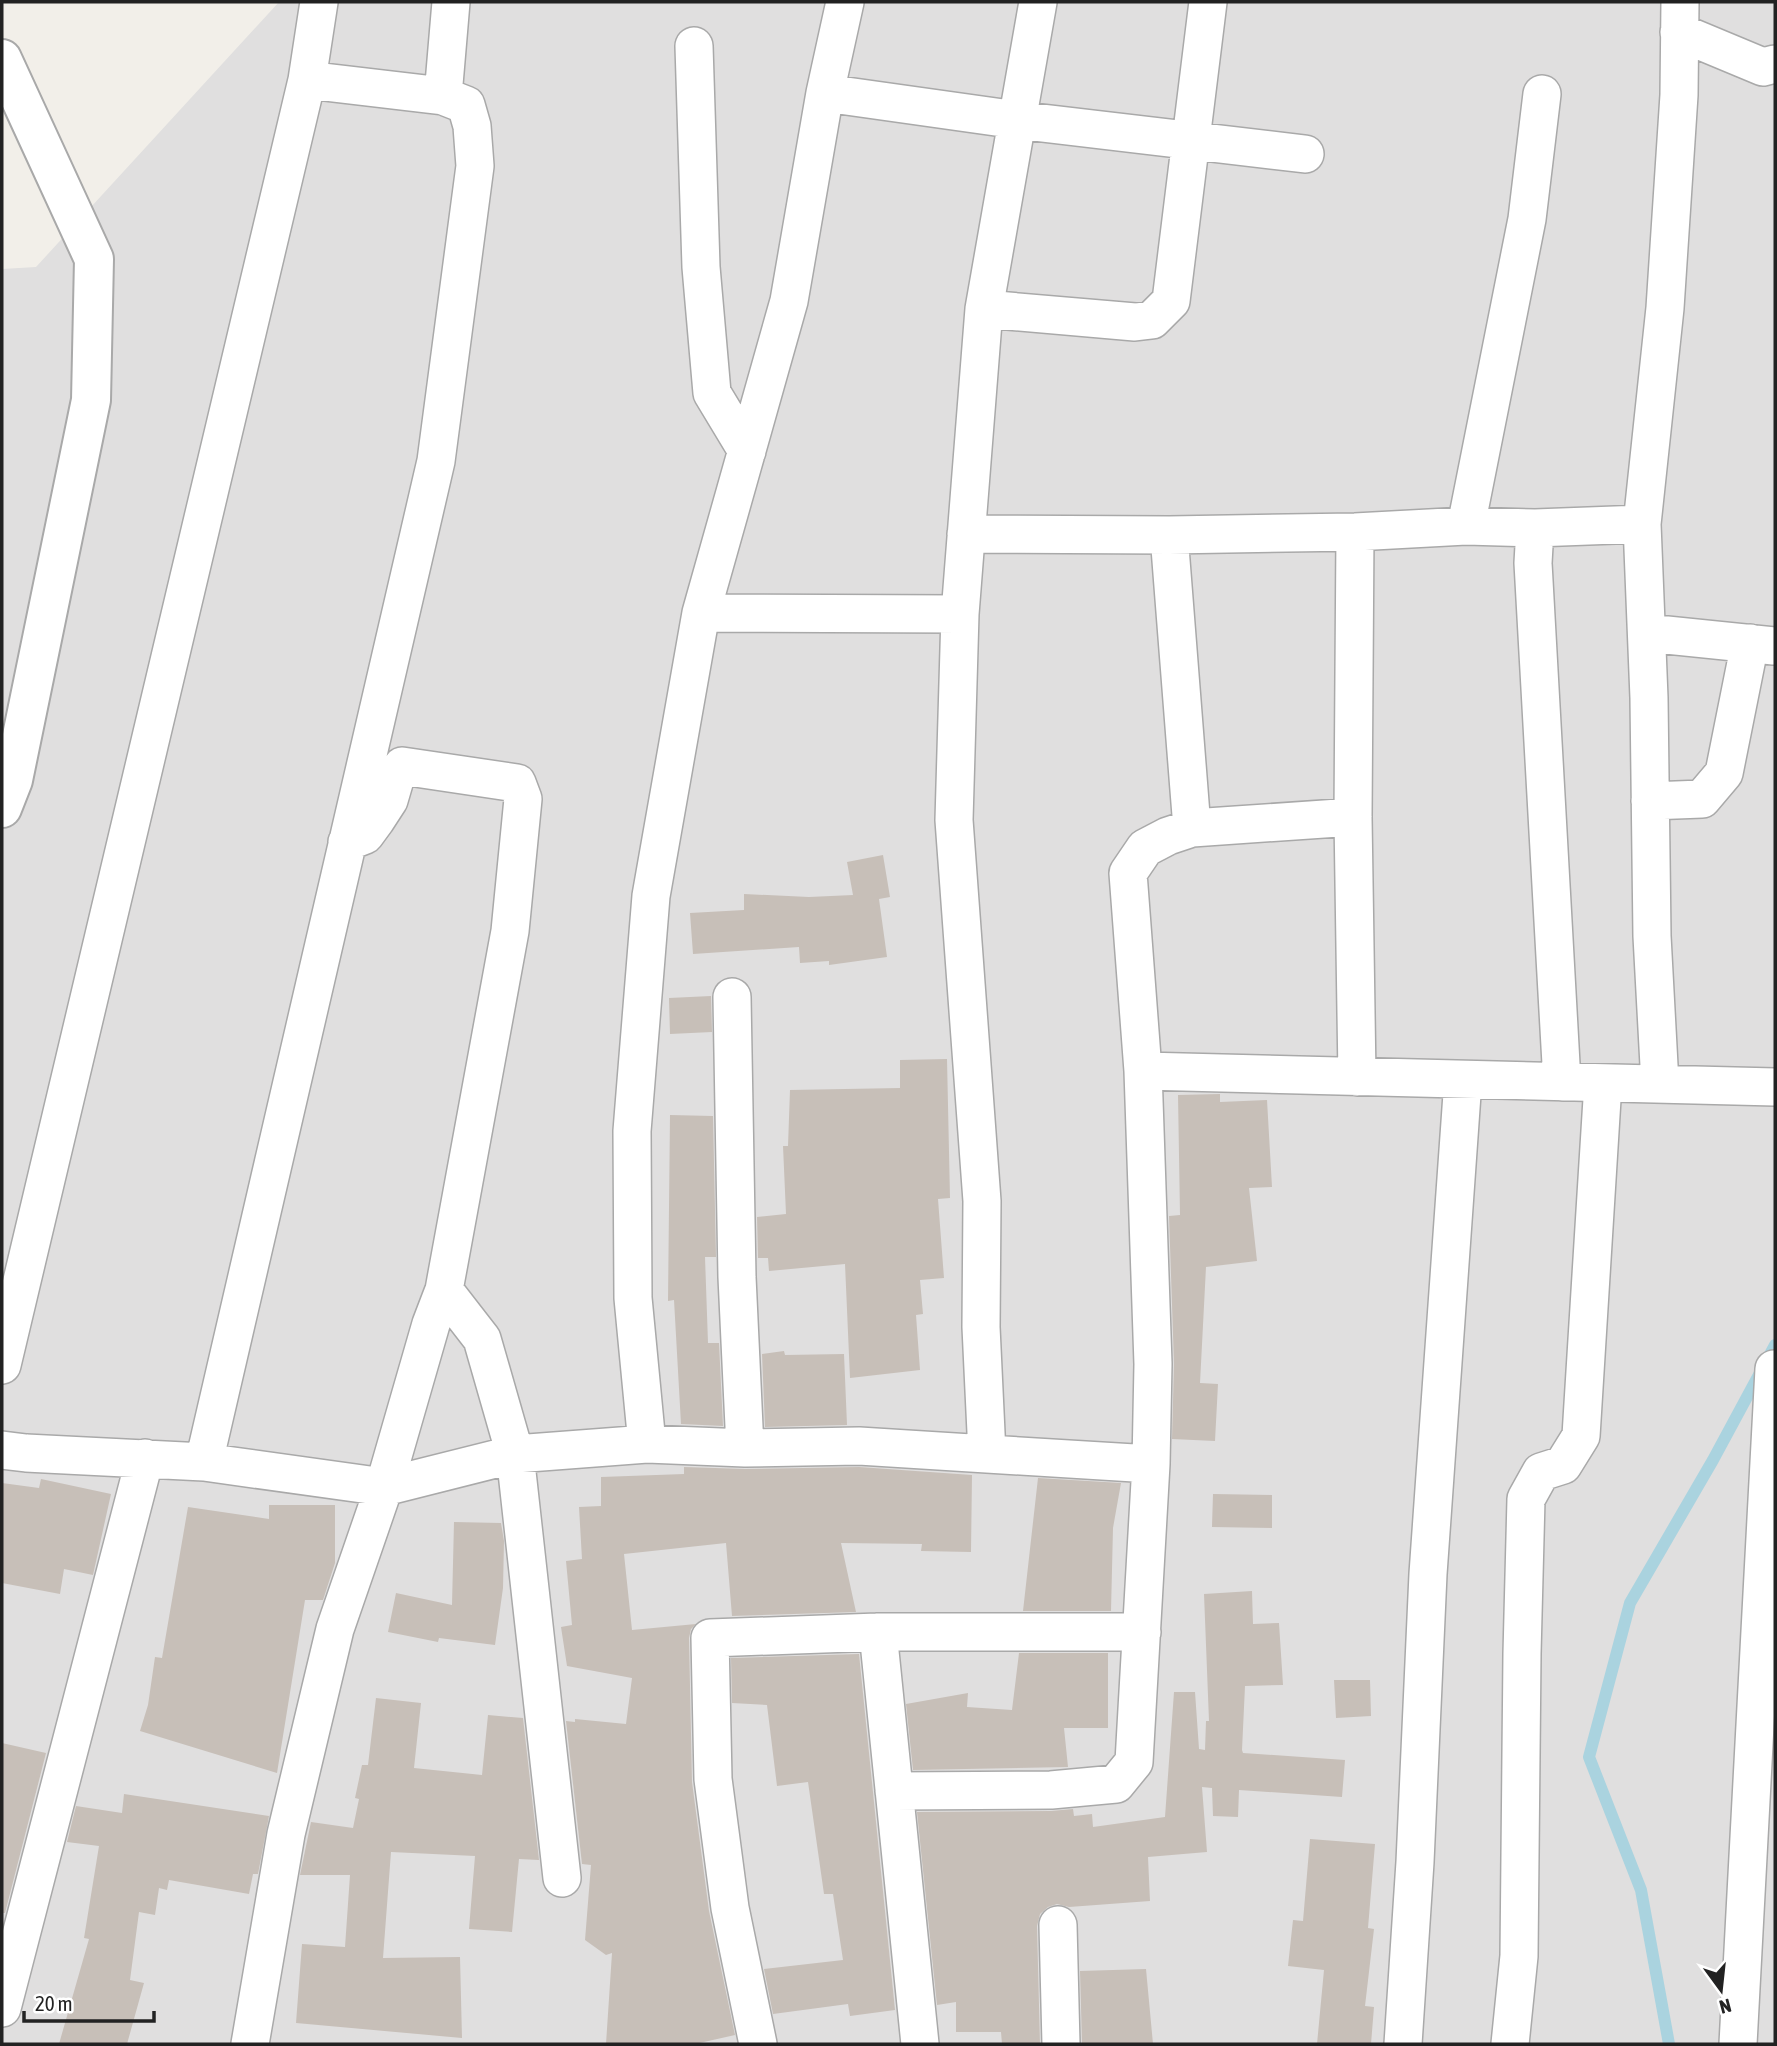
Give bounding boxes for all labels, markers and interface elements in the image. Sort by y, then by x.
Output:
north arrow [1686,1955,1756,2025]
scale bar [24,1980,154,2024]
text: 20 m [35,1991,73,2015]
text: N [1717,1994,1734,2018]

